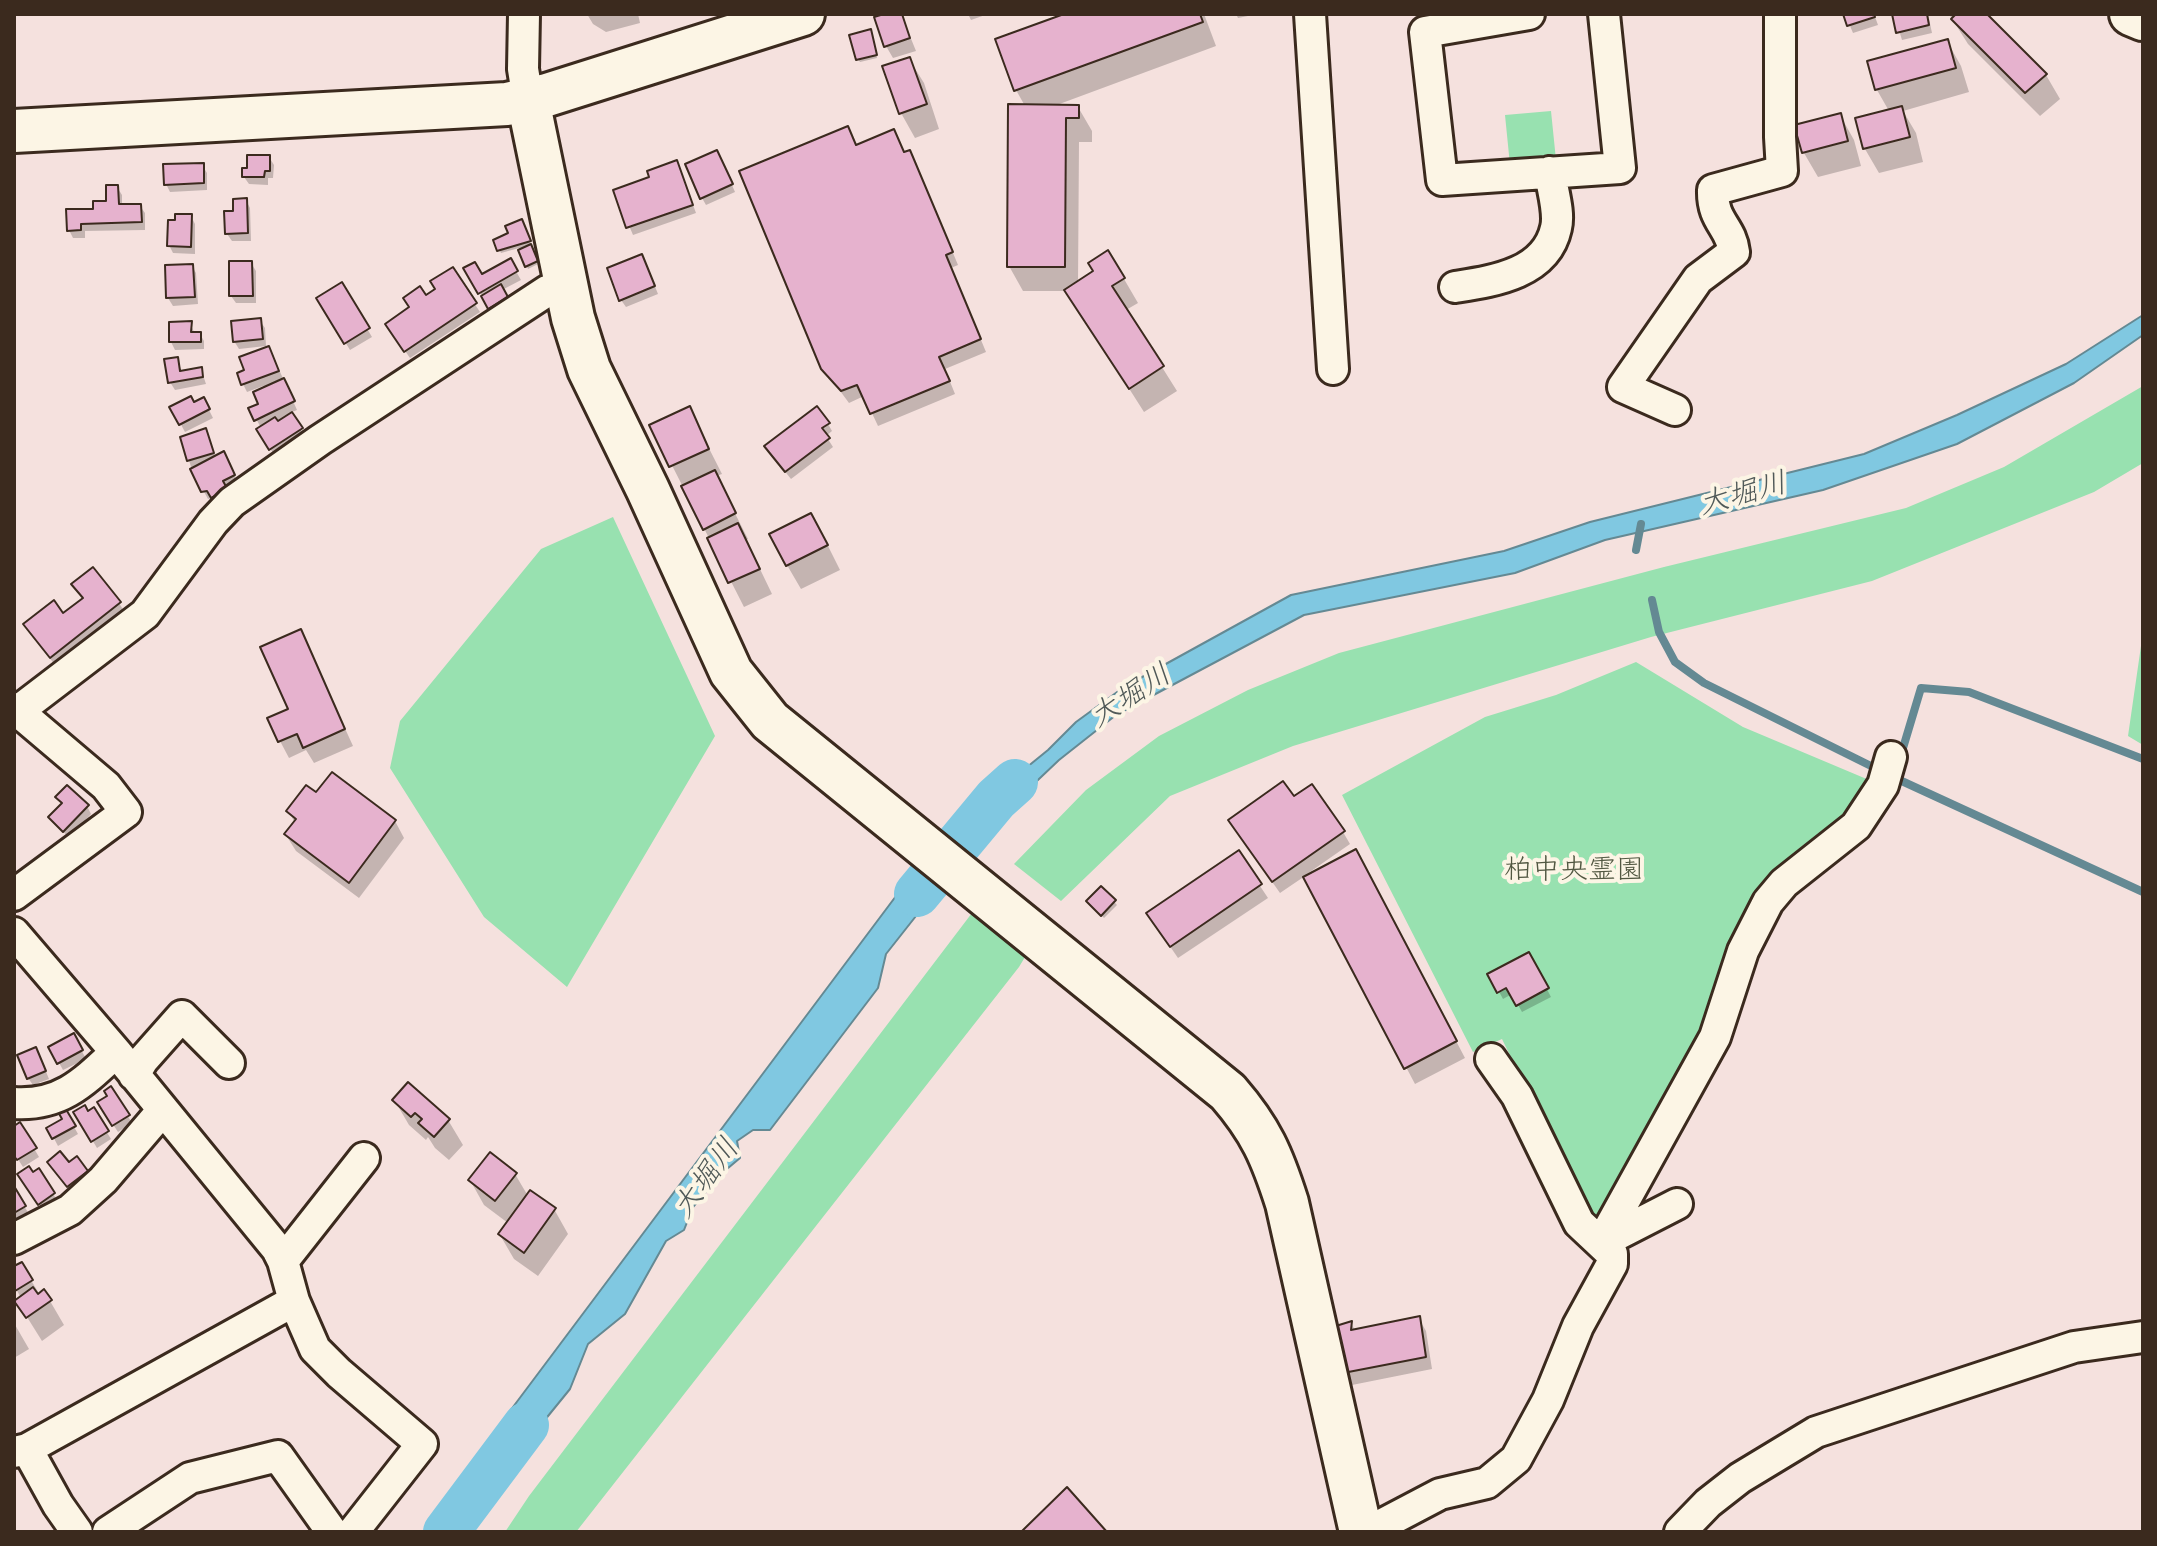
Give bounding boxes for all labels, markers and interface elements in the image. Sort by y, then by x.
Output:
water label: 大堀川 [1695,466,1791,524]
water label: 大堀川 [1083,657,1179,737]
park label: 柏中央霊園 [1504,854,1644,888]
water label: 大堀川 [666,1132,748,1226]

